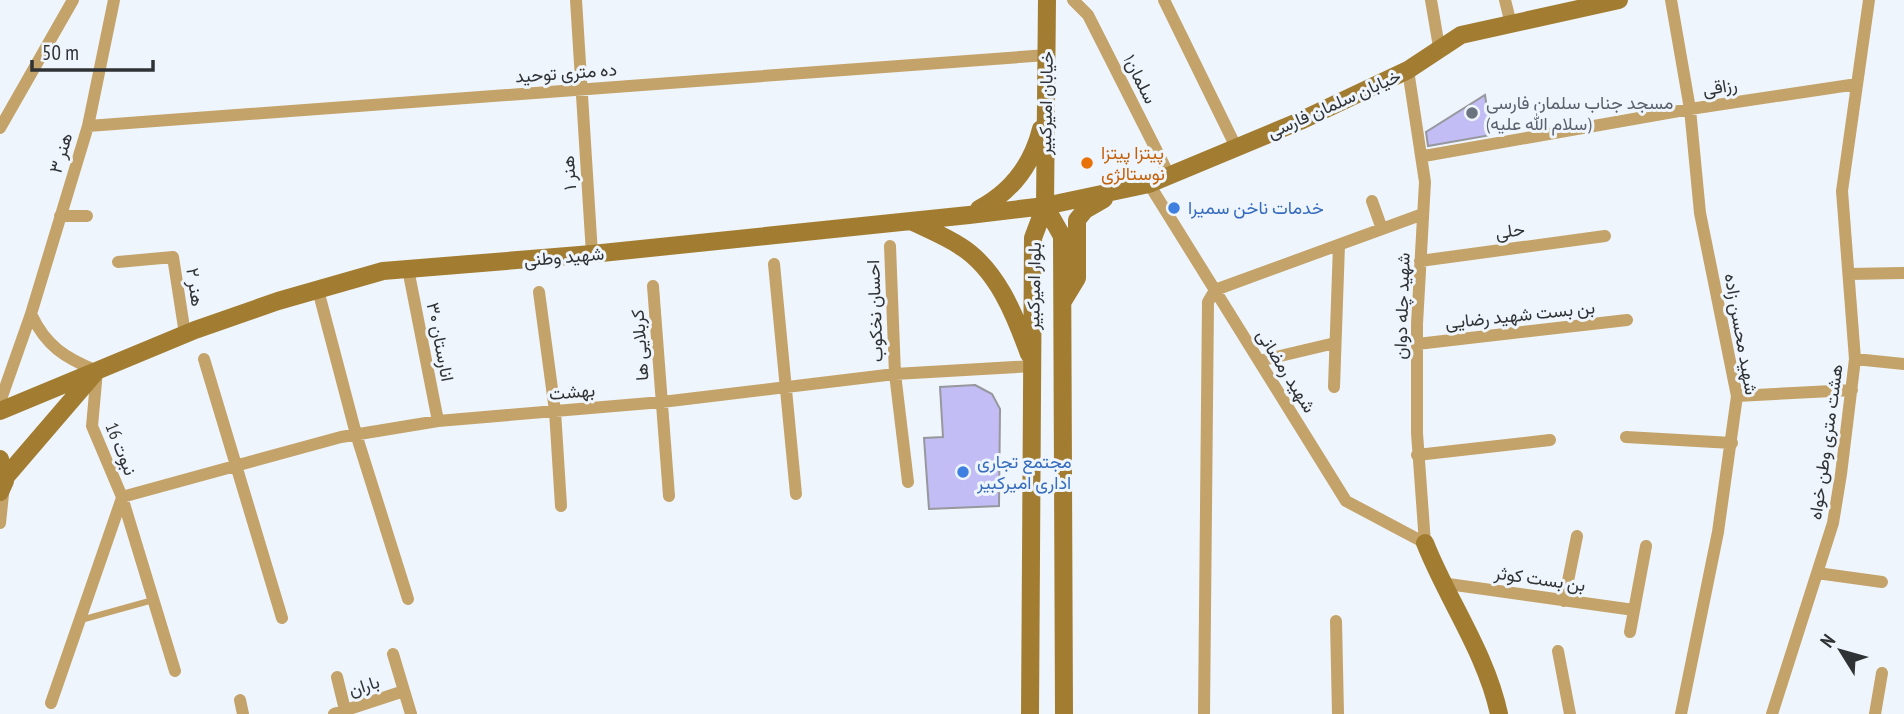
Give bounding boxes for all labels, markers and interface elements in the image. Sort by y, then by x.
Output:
scale bar [32,28,152,72]
text: 50 m [42,39,79,66]
street label: سلمان۱ [1118,50,1163,107]
street label: خیابان امیرکبیر [1033,51,1058,156]
street label: ده متری توحید [514,57,618,88]
street label: خیابان سلمان فارسی [1263,64,1404,143]
street label: رزاقی [1701,72,1739,101]
place label: مسجد جناب سلمان فارسی (سلام الله علیه) [1486,91,1673,136]
marker: مسجد جناب سلمان فارسی (سلام الله علیه) [1464,105,1480,121]
street label: هنر ۳ [44,130,78,176]
place label: پیتزا پیتزا نوستالژی [1101,141,1165,185]
street label: هنر ۱ [556,155,581,191]
marker: پیتزا پیتزا نوستالژی [1079,155,1095,171]
place label: خدمات ناخن سمیرا [1188,196,1324,219]
marker: خدمات ناخن سمیرا [1166,200,1182,216]
street label: حلی [1494,217,1526,244]
street label: شهید وطنی [523,242,605,271]
street label: بلوار امیرکبیر [1021,242,1046,331]
street label: شهید چله دوان [1388,252,1416,360]
street label: احسان نخکوب [861,259,888,363]
street label: هنر ۲ [181,266,210,308]
street label: شهید محسن زاده [1719,271,1764,396]
street label: بن بست شهید رضایی [1444,295,1596,334]
street label: انارستان ۳۰ [422,300,459,383]
street label: کربلایی ها [626,309,653,381]
street label: شهید رمضانی [1252,325,1321,417]
street label: هشت متری وطن خواه [1803,363,1848,521]
street label: بهشت [548,378,596,405]
street label: نبوت 16 [100,419,142,479]
place label: مجتمع تجاری اداری امیرکبیر [976,450,1072,494]
marker: مجتمع تجاری اداری امیرکبیر [955,464,971,480]
street label: بن بست کوثر [1492,561,1587,596]
north arrow [1806,616,1876,686]
text: N [1815,629,1840,652]
street label: باران [345,670,382,701]

